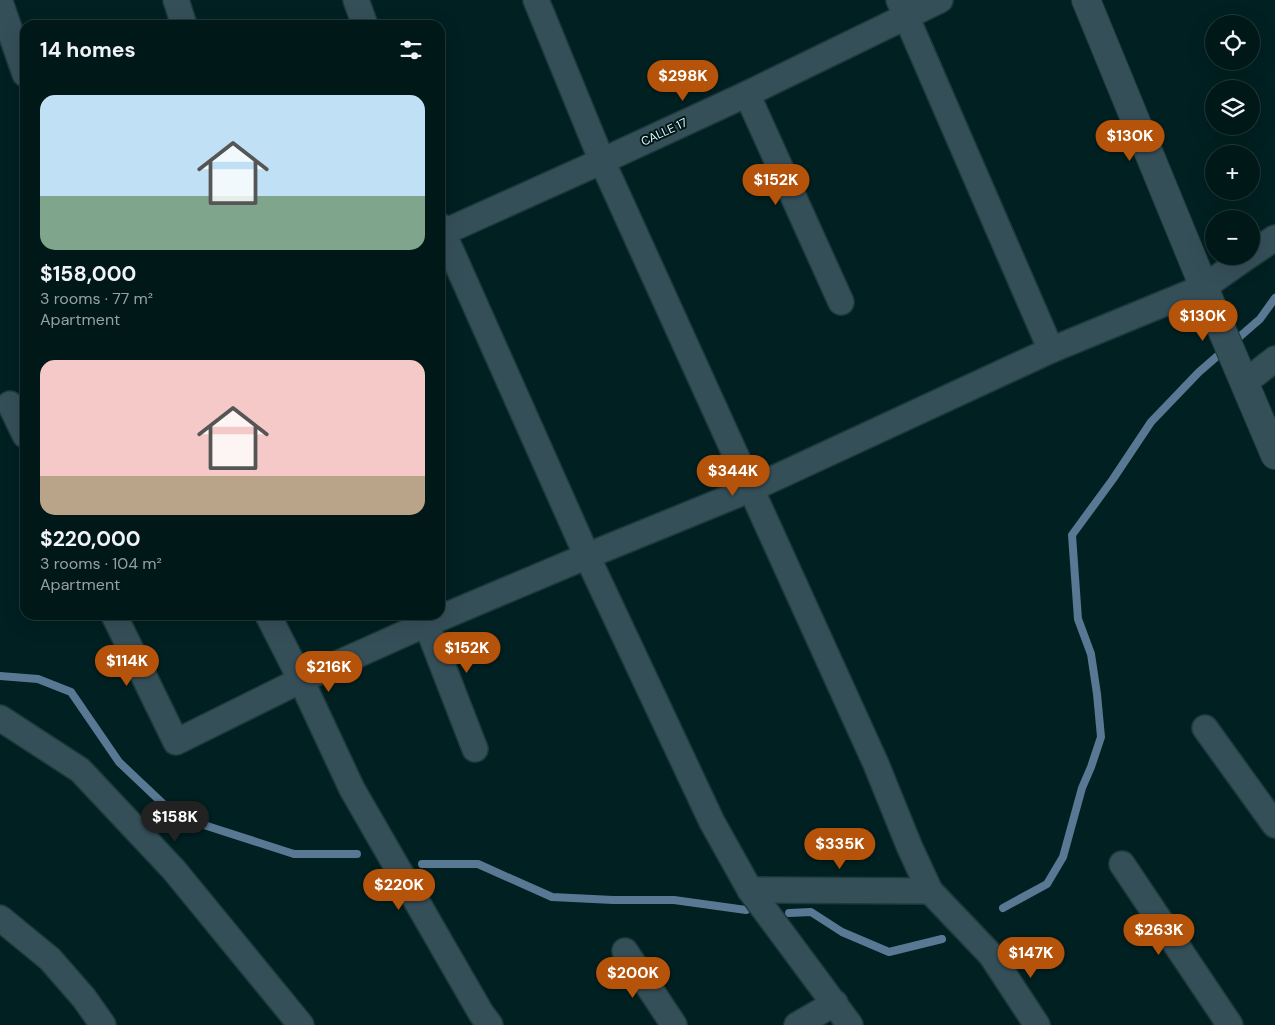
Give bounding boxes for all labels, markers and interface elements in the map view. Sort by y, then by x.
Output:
map controls [1205,15,1260,265]
button: locate [1205,15,1260,70]
text: 14 homes [40,36,136,64]
icon: filters [397,36,425,64]
pin: $298K [648,59,718,102]
text: $298K [658,65,708,86]
button: layers [1205,80,1260,135]
street label: CALLE 17 [638,114,690,150]
pin: $130K [1095,120,1165,162]
text: $130K [1107,125,1153,146]
icon: home [188,128,278,218]
button: + [1205,145,1260,200]
pin: $152K [741,164,811,206]
text: $152K [753,169,799,190]
button: − [1205,210,1260,265]
text: $158,000 [40,260,136,288]
text: 3 rooms · 77 m² [40,288,153,309]
pin: $130K [1168,300,1238,342]
text: $130K [1180,305,1226,326]
text: Apartment [40,309,120,330]
icon: home [188,393,278,483]
pin: $344K [698,454,768,497]
text: $344K [708,460,758,481]
text: $220,000 [40,525,141,553]
text: 3 rooms · 104 m² [40,553,162,574]
text: Apartment [40,574,120,595]
pin: $152K [432,632,502,674]
text: $152K [444,637,490,658]
pin: $114K [92,644,162,687]
text: $114K [106,650,148,671]
pin: $216K [294,650,364,693]
text: $216K [306,656,352,677]
pin: $158K [140,800,210,843]
text: $158K [152,806,198,827]
pin: $335K [805,828,875,870]
text: $335K [815,833,865,854]
pin: $220K [364,868,434,911]
text: $220K [374,874,424,895]
pin: $263K [1124,914,1194,956]
text: $263K [1134,919,1184,940]
pin: $147K [996,936,1066,979]
text: $147K [1009,942,1053,963]
pin: $200K [598,956,668,999]
text: $200K [607,962,659,983]

